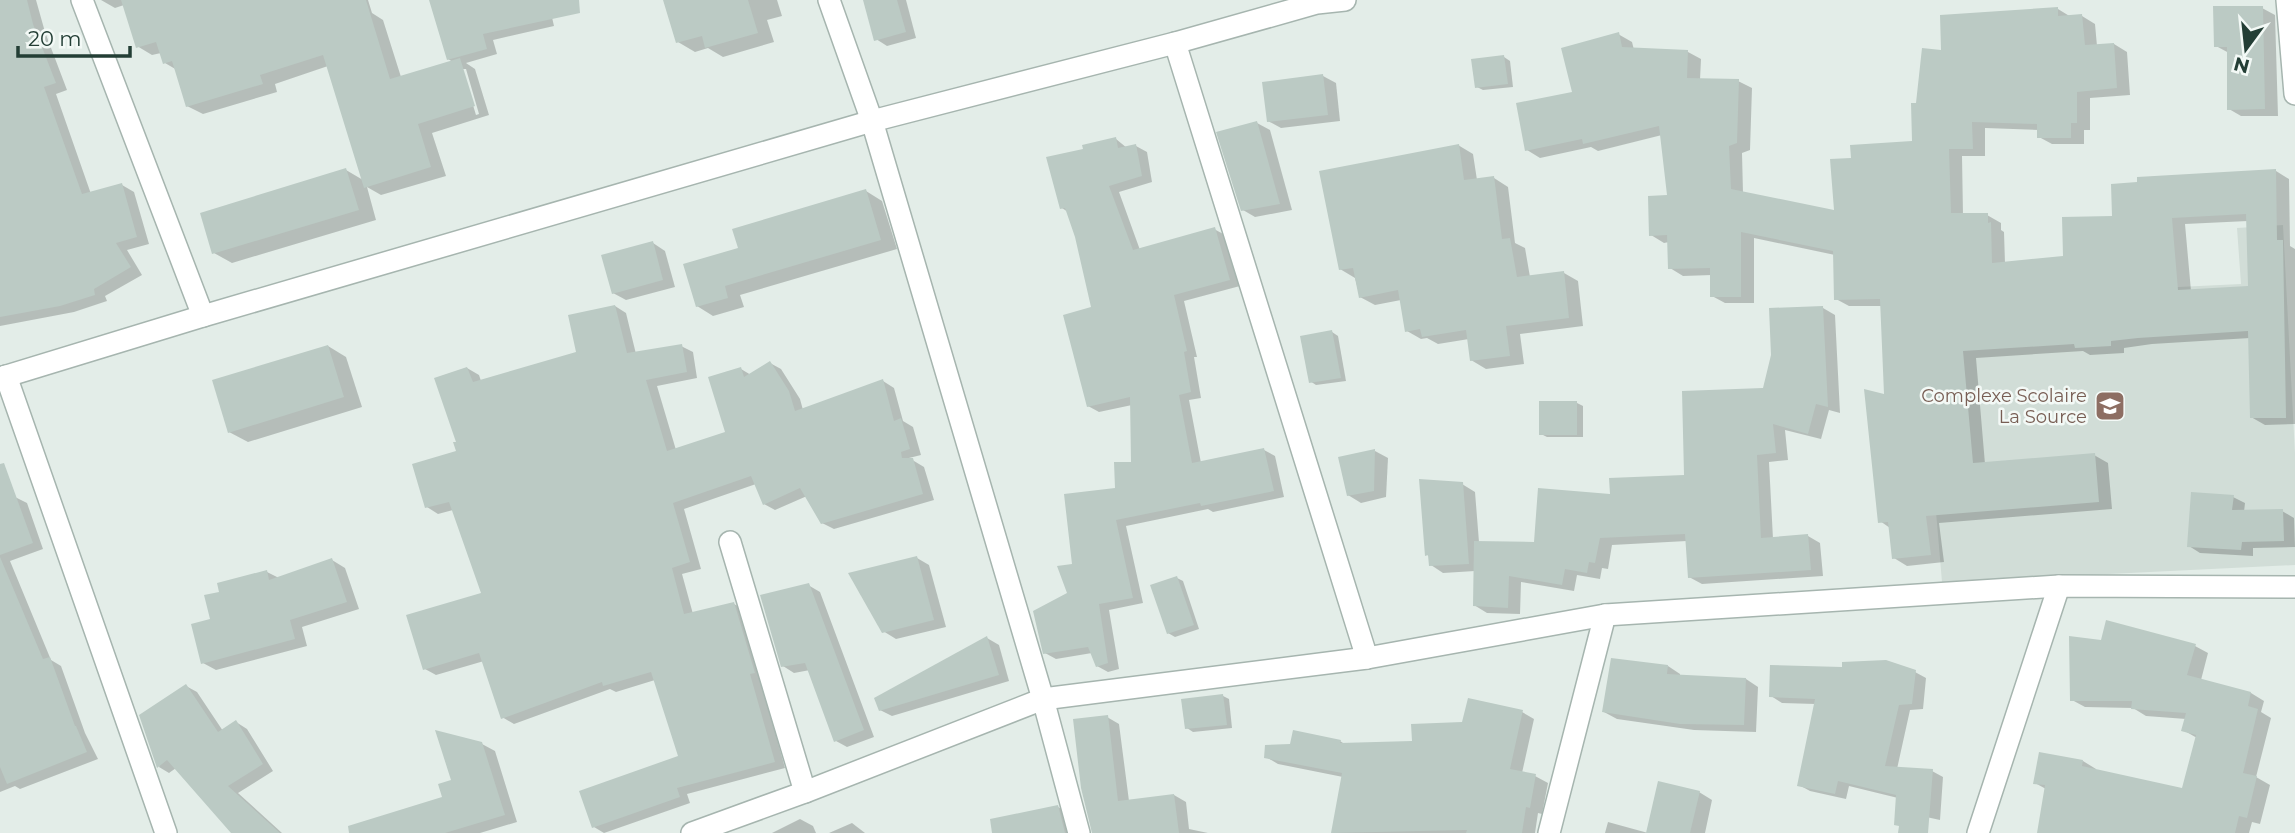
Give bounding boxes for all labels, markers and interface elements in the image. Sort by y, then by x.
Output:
scale bar [18,14,130,58]
north arrow [2211,14,2281,84]
text: 20 m [28,26,82,51]
text: N [2231,52,2252,78]
place label: Complexe Scolaire La Source [1921,385,2087,428]
school or university icon: Complexe Scolaire La Source [2093,389,2127,423]

